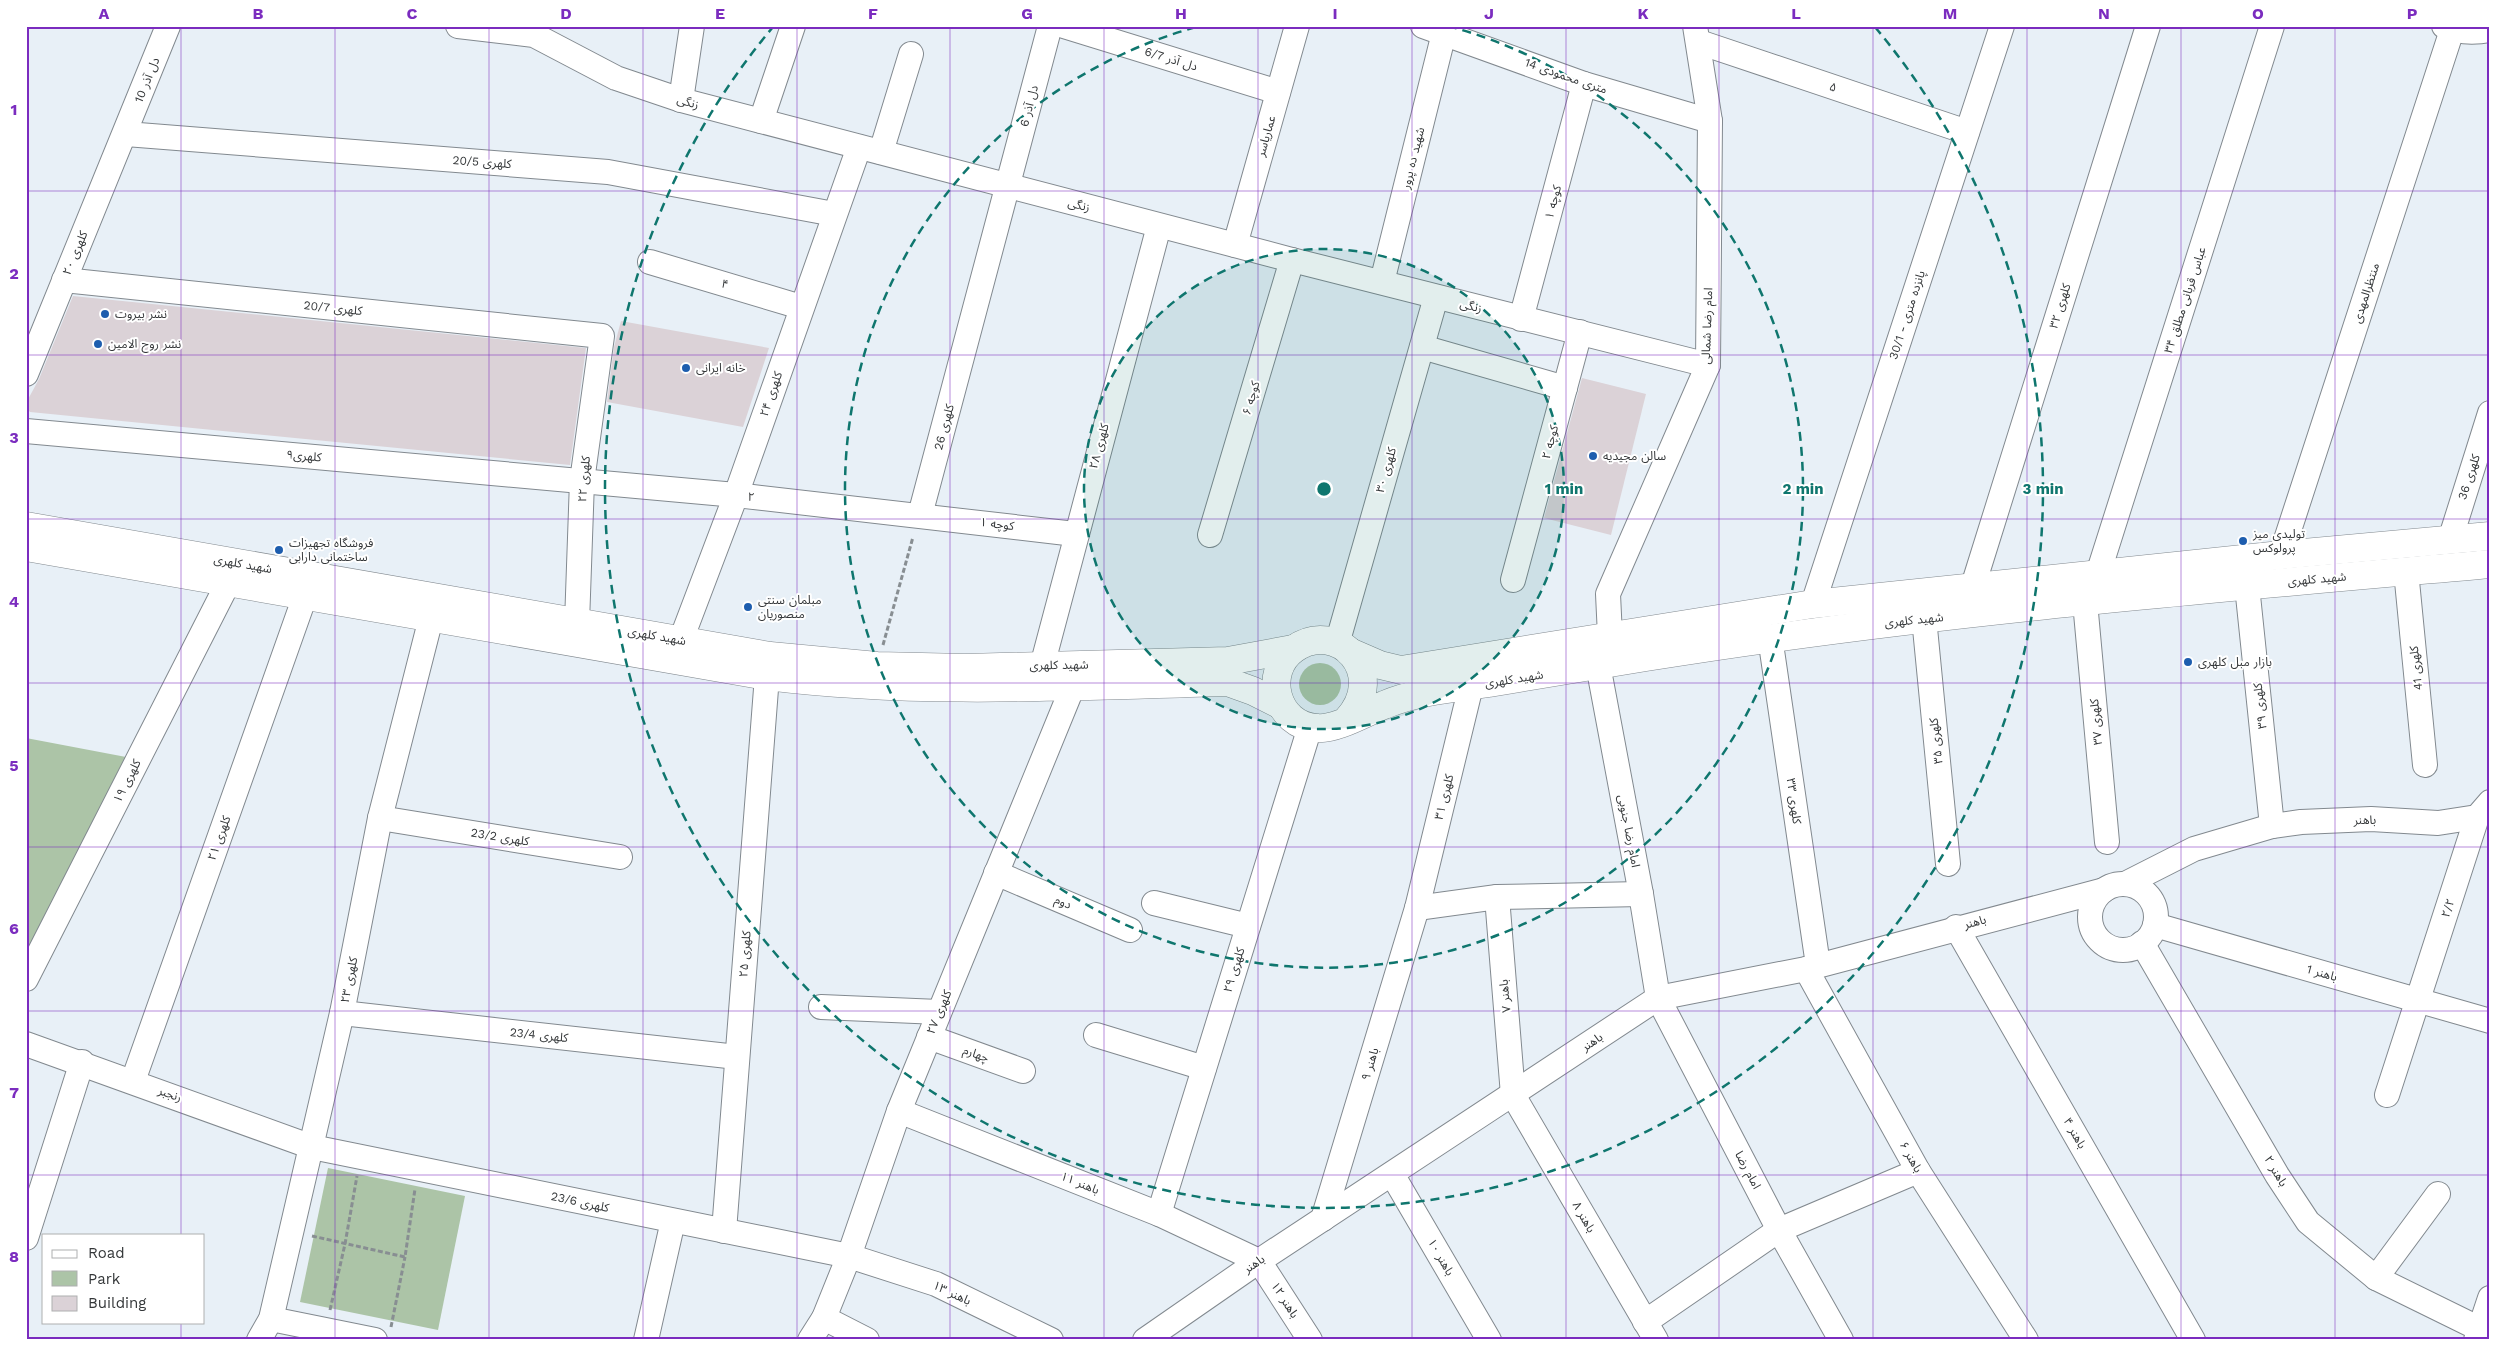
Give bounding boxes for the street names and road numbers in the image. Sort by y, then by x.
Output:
street label: دل آذر 6/7 [1143,44,1199,74]
street label: دل آذر 10 [132,55,162,105]
street label: 14 متری محمودی [1523,55,1609,97]
street label: ۵ [1827,79,1839,95]
street label: دل آذر 6 [1017,83,1041,128]
street label: زنگی [675,92,701,112]
street label: عماریاسر [1253,114,1279,159]
street label: شهید ده پرور [1398,126,1429,192]
street label: کلهری 20/5 [452,153,513,171]
street label: ۱ کوچه [1542,183,1565,221]
street label: زنگی [1066,195,1092,215]
street label: کلهری ۲۰ [60,228,91,277]
street label: عباس قربانی مطلق ۳۴ [2161,245,2210,355]
street label: منتظرالمهدی [2350,261,2382,325]
street label: 30/1 - پانزده متری [1886,269,1929,362]
street label: ۴ [720,276,730,292]
street label: کلهری ۳۲ [2047,281,2074,330]
street label: امام رضا شمالی [1699,287,1717,365]
street label: زنگی [1458,296,1484,316]
street label: کلهری 20/7 [303,298,364,318]
street label: کلهری ۲۴ [757,369,786,418]
street label: ۶ کوچه [1240,378,1264,417]
street label: کلهری 26 [931,402,957,451]
street label: کلهری ۲۸ [1086,421,1112,470]
street label: ۲ کوچه [1539,423,1562,461]
street label: کلهری ۳۰ [1373,445,1399,494]
street label: کلهری۹ [286,447,323,465]
street label: کلهری 36 [2455,452,2483,501]
street label: کلهری ۲۲ [575,454,593,503]
street label: ۲ [747,490,755,504]
street label: ۱ کوچه [979,515,1016,534]
street label: شهید کلهری [213,552,273,576]
street label: شهید کلهری [2287,569,2347,589]
street label: شهید کلهری [1884,610,1944,630]
street label: شهید کلهری [627,624,687,648]
street label: کلهری 41 [2407,644,2425,691]
street label: شهید کلهری [1029,657,1089,673]
street label: شهید کلهری [1484,667,1544,691]
street label: کلهری ۳۹ [2251,681,2269,730]
street label: کلهری ۳۷ [2087,697,2105,746]
street label: کلهری ۳۵ [1927,716,1945,765]
street label: کلهری ۱۹ [110,756,144,805]
street label: کلهری ۳۱ [1432,772,1457,821]
street label: کلهری ۳۳ [1784,777,1804,826]
street label: امام رضا جنوبی [1613,793,1643,869]
street label: کلهری ۲۱ [204,813,234,862]
street label: باهنر [2353,813,2376,827]
street label: کلهری 23/2 [470,825,531,849]
street label: دوم [1052,892,1074,914]
street label: ۲/۲ [2438,897,2458,919]
street label: باهنر [1961,912,1988,932]
street label: کلهری ۲۵ [736,929,754,978]
street label: کلهری ۲۹ [1221,945,1248,994]
street label: کلهری ۲۳ [338,955,360,1004]
street label: باهنر 1 [2305,962,2339,984]
street label: باهنر ۷ [1497,979,1513,1013]
street label: کلهری ۲۷ [924,987,955,1036]
street label: کلهری 23/4 [509,1025,570,1045]
street label: باهنر [1578,1030,1605,1055]
street label: چهارم [961,1043,991,1067]
street label: باهنر ۹ [1358,1046,1382,1082]
street label: رنجبر [155,1083,184,1105]
street label: باهنر ۴ [2061,1115,2089,1151]
street label: باهنر ۶ [1897,1139,1925,1175]
street label: امام رضا [1730,1149,1764,1192]
street label: باهنر ۲ [2261,1153,2291,1189]
street label: باهنر ۱۱ [1059,1169,1101,1197]
street label: کلهری 23/6 [550,1189,611,1215]
street label: باهنر ۸ [1570,1199,1598,1235]
street label: باهنر ۱۰ [1425,1236,1457,1278]
street label: باهنر [1240,1252,1267,1277]
street label: باهنر ۱۳ [931,1278,973,1308]
street label: باهنر ۱۲ [1268,1279,1302,1321]

